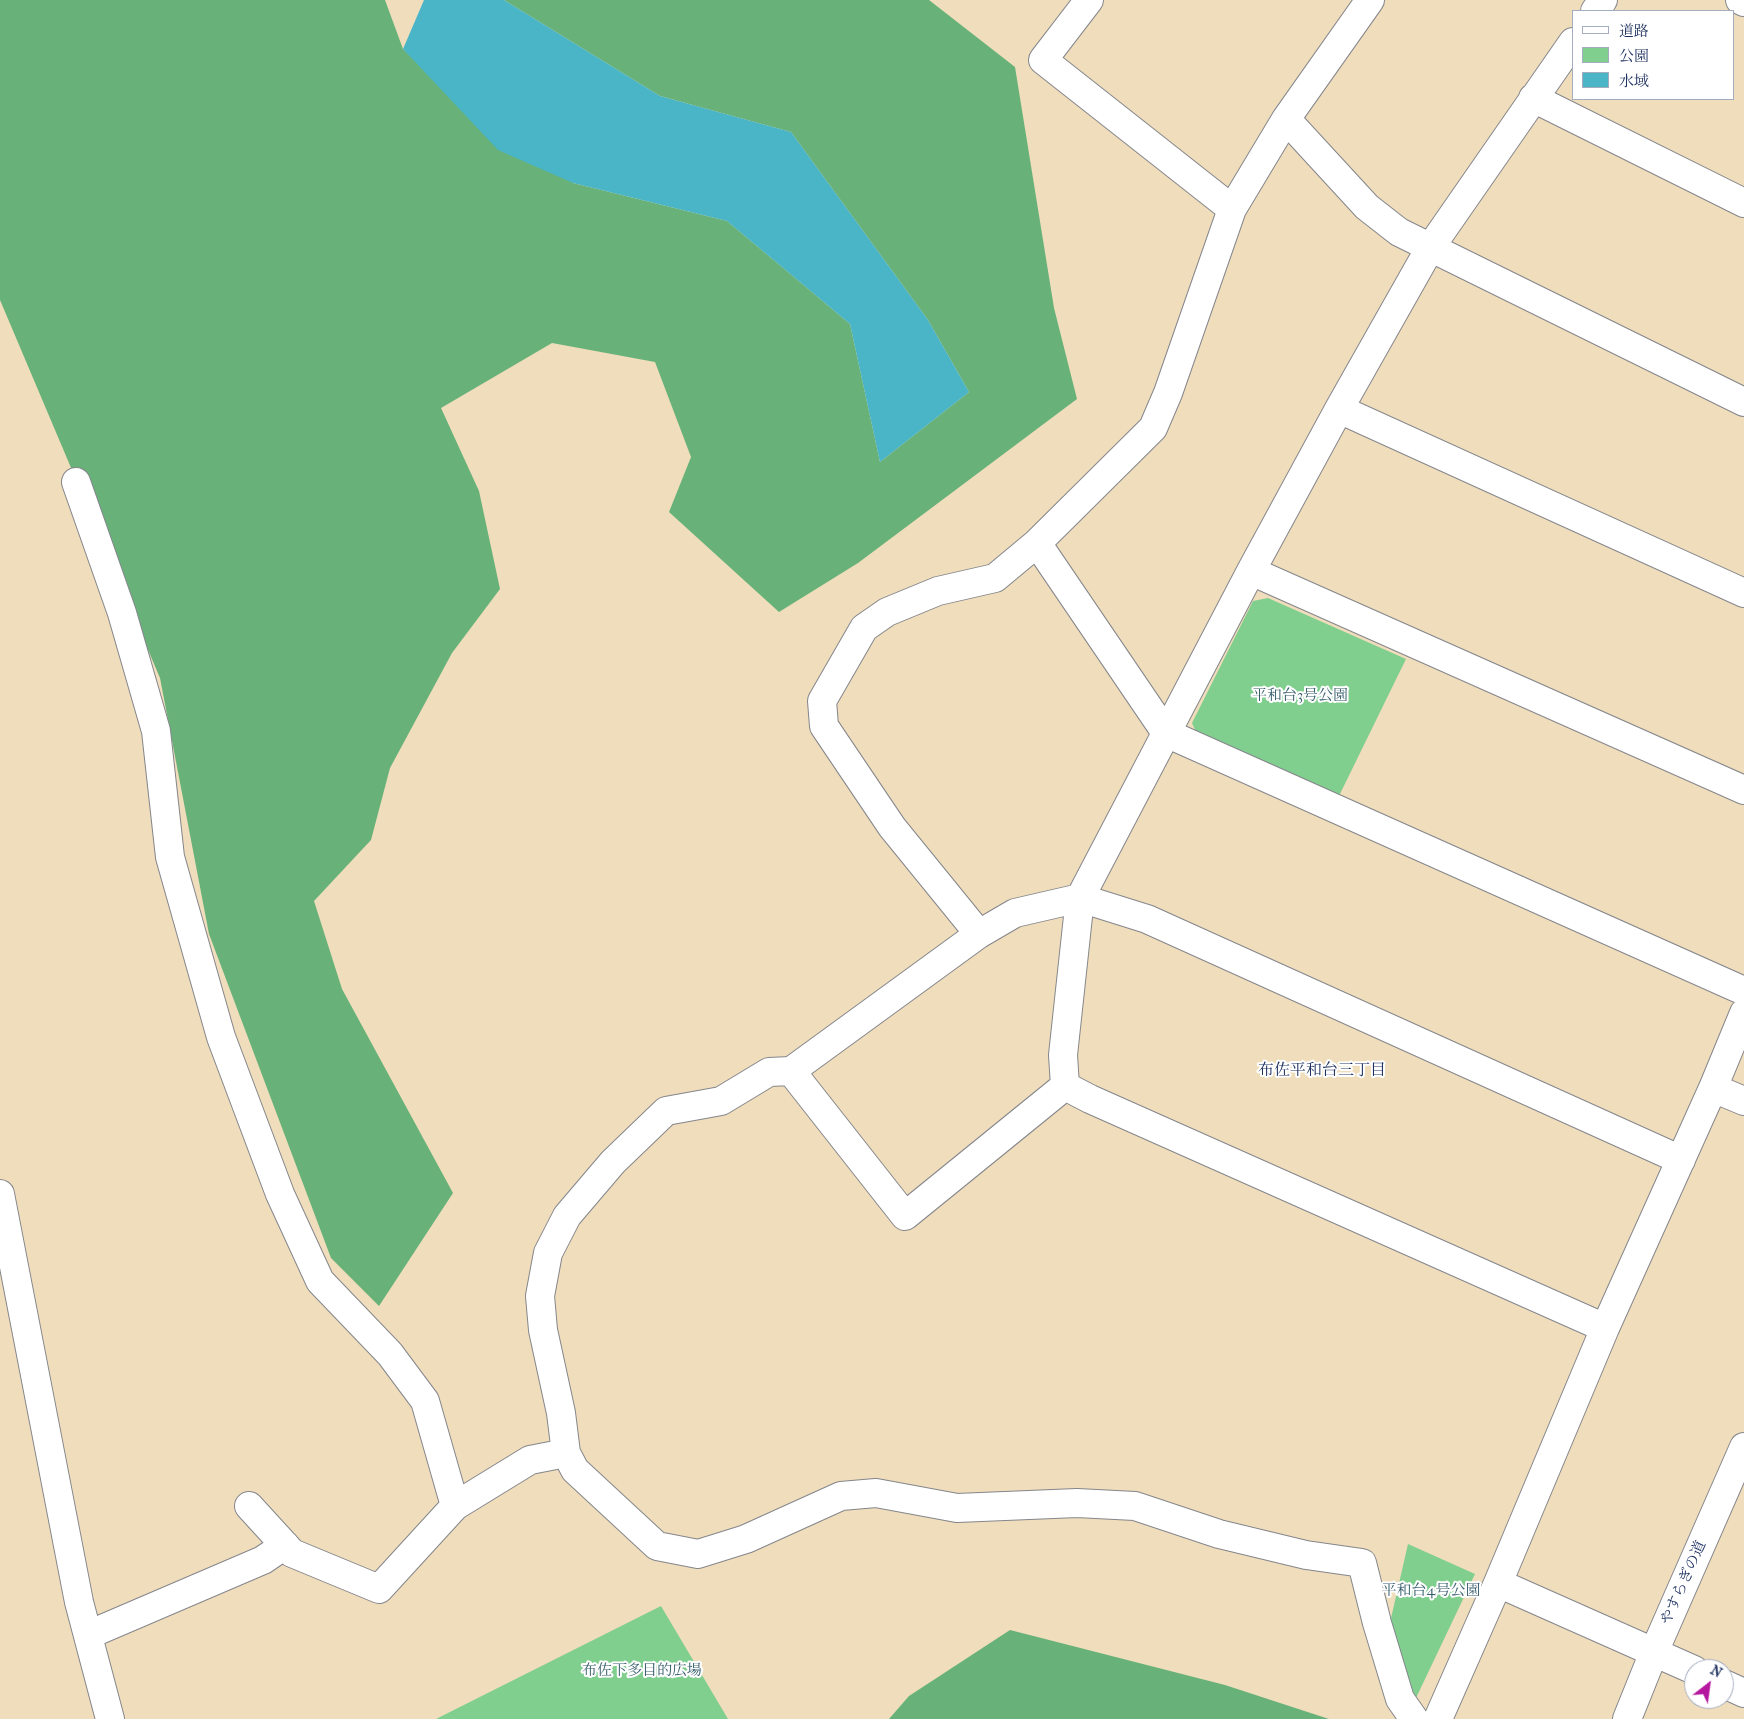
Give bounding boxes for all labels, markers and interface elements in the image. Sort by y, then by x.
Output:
legend [1572,10,1734,100]
text: 道路 [1619,22,1649,40]
text: 公園 [1619,47,1649,65]
text: 水域 [1619,72,1649,90]
park label: 平和台3号公園 [1252,687,1348,705]
district label: 布佐平和台三丁目 [1258,1061,1386,1081]
street label: やすらぎの道 [1657,1538,1711,1628]
park label: 平和台4号公園 [1382,1582,1480,1600]
north arrow [1684,1659,1734,1709]
text: N [1707,1661,1725,1681]
park label: 布佐下多目的広場 [582,1662,702,1680]

